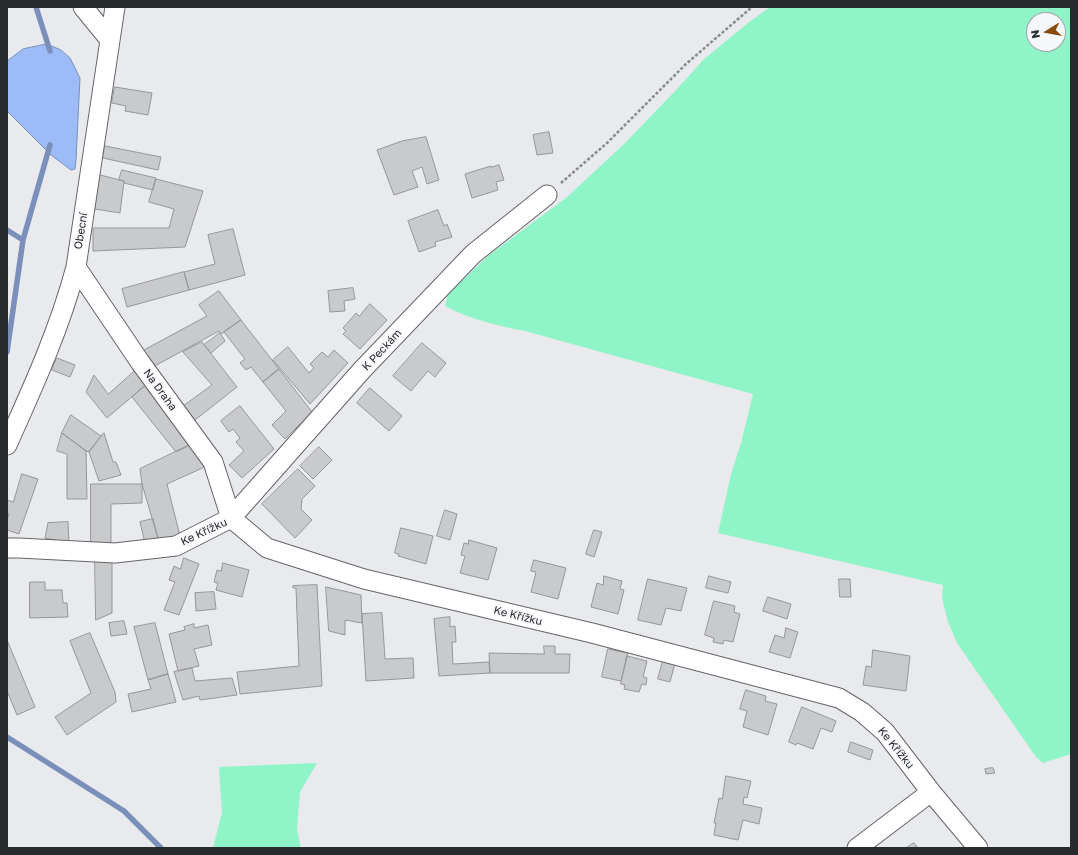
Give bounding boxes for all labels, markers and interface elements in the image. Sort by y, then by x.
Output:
north arrow [1026,12,1066,52]
text: N [1028,29,1042,40]
street label: Obecní [72,212,90,250]
street label: K Peckám [359,327,405,373]
street label: Na Draha [140,367,180,413]
street label: Ke Křížku [179,515,229,549]
street label: Ke Křížku [492,604,544,628]
street label: Ke Křížku [875,724,917,772]

